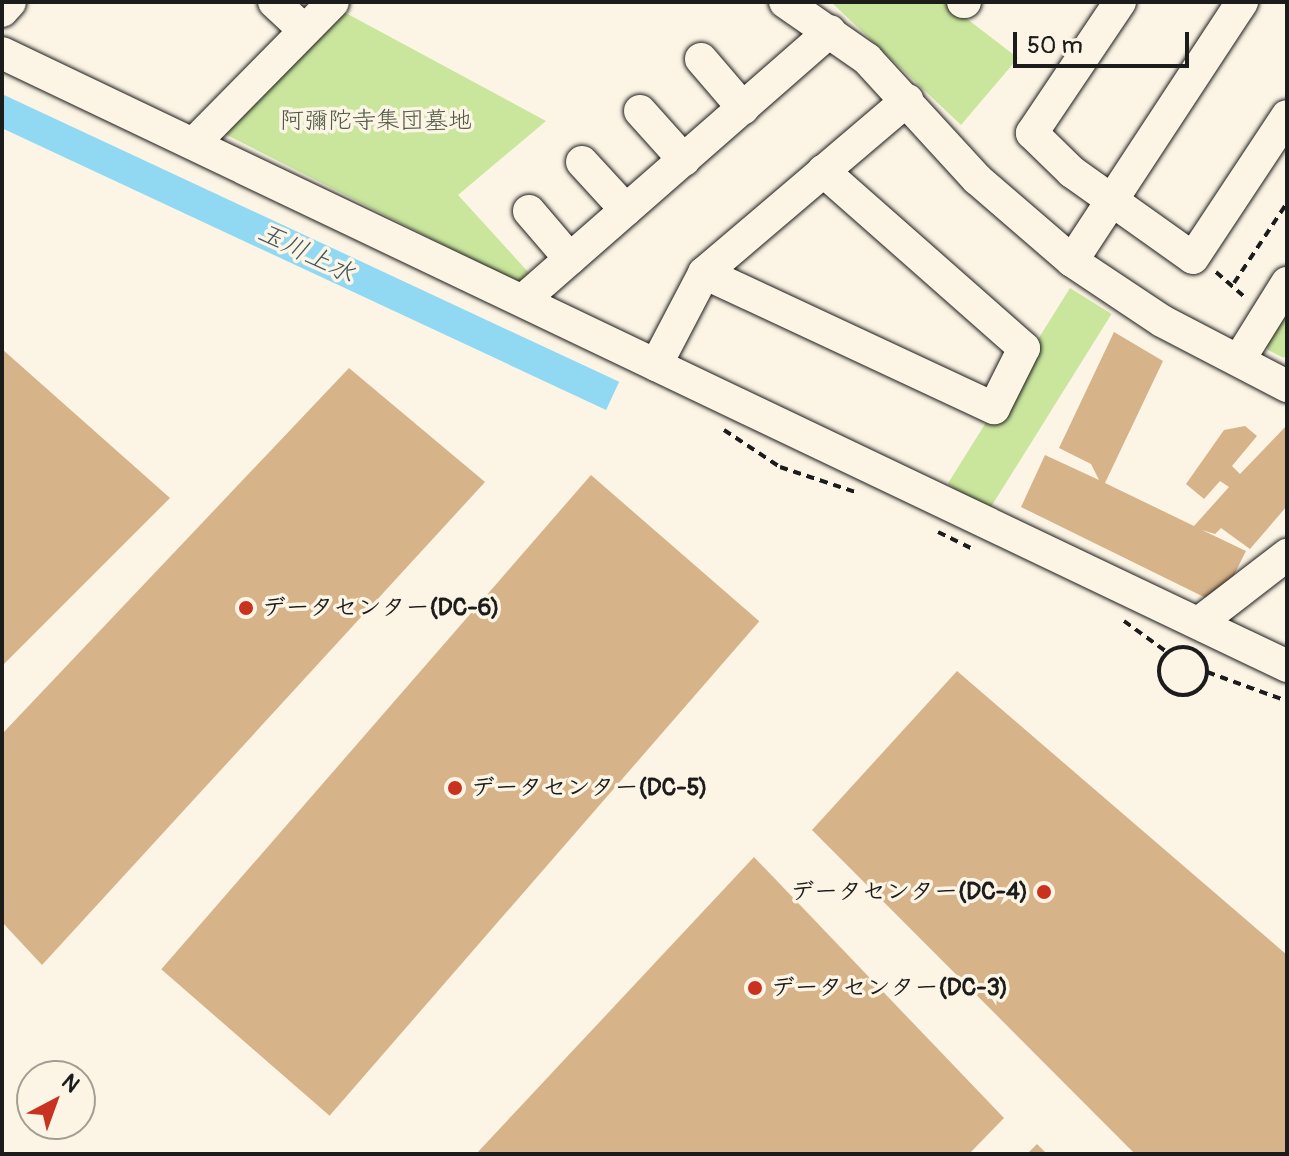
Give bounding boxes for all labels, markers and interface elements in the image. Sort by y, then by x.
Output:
scale bar [1017,16,1193,66]
text: 50 m [1027,31,1083,60]
park label: 阿彌陀寺集団墓地 [280,107,472,135]
water label: 玉川上水 [252,217,360,291]
place label: データセンター(DC-6) [262,594,500,622]
marker: データセンター(DC-6) [237,599,255,617]
place label: データセンター(DC-5) [471,774,708,802]
marker: データセンター(DC-5) [446,779,464,797]
place label: データセンター(DC-4) [790,878,1028,906]
marker: データセンター(DC-4) [1035,883,1053,901]
place label: データセンター(DC-3) [771,974,1008,1002]
marker: データセンター(DC-3) [746,979,764,997]
north arrow [16,1060,96,1140]
text: N [56,1068,85,1099]

